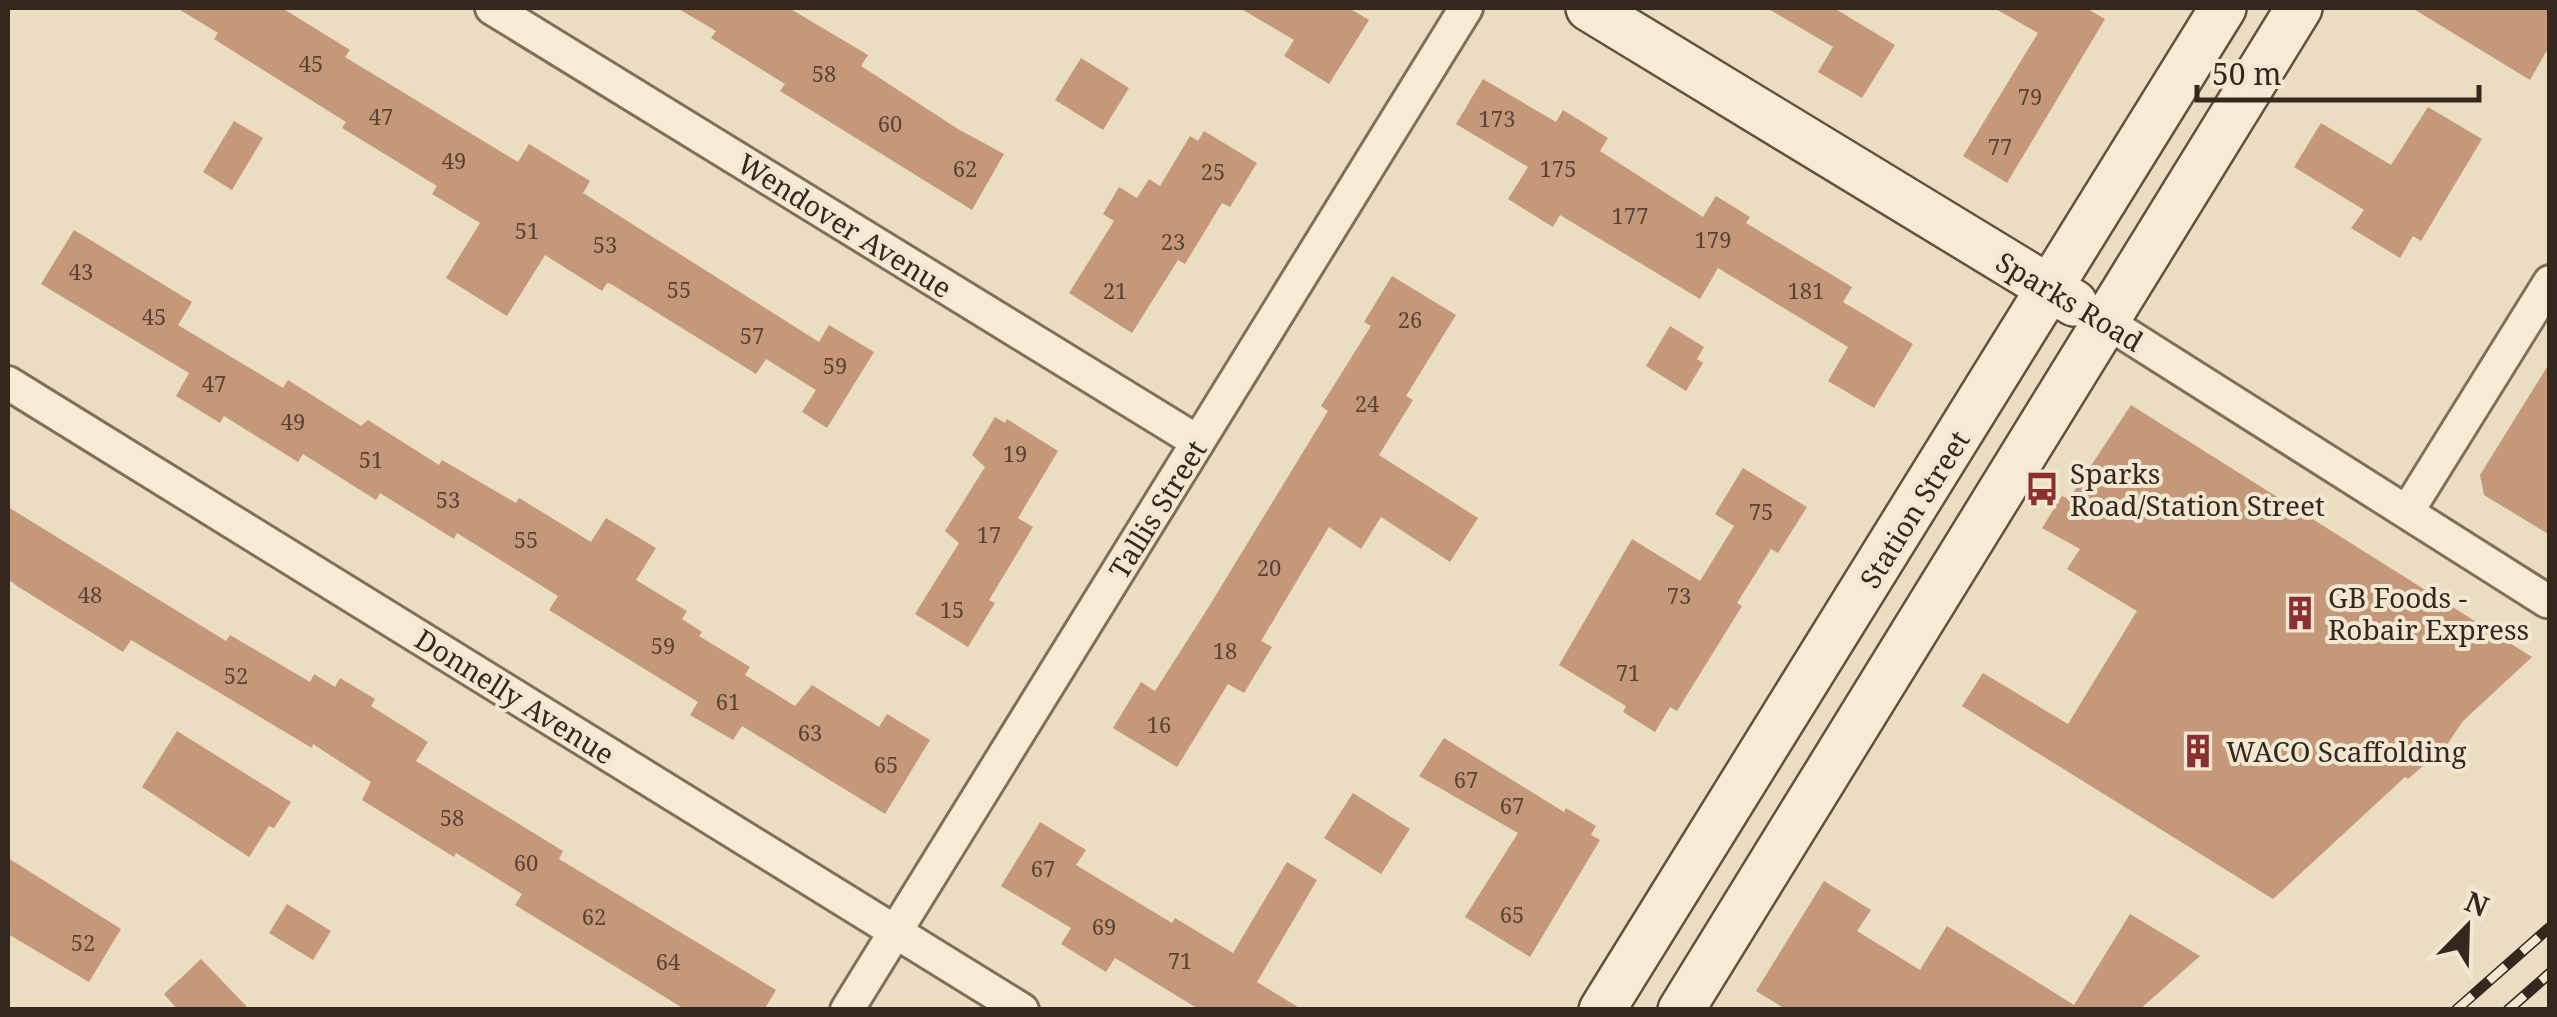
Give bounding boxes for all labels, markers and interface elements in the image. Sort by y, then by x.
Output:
scale bar [2197,40,2480,102]
house number: 45 [299,48,323,78]
text: 50 m [2212,53,2282,94]
house number: 58 [812,58,836,88]
house number: 79 [2018,81,2042,111]
house number: 47 [369,101,393,131]
house number: 173 [1479,103,1515,133]
house number: 60 [878,108,902,138]
house number: 77 [1988,131,2012,161]
street label: Wendover Avenue [731,144,959,306]
house number: 49 [442,145,466,175]
house number: 62 [953,153,977,183]
house number: 175 [1540,153,1576,183]
house number: 25 [1201,156,1225,186]
house number: 177 [1612,200,1648,230]
house number: 51 [515,215,539,245]
house number: 179 [1695,224,1731,254]
house number: 23 [1161,226,1185,256]
house number: 53 [593,229,617,259]
street label: Sparks Road [1989,242,2151,360]
house number: 43 [69,256,93,286]
house number: 55 [667,274,691,304]
house number: 21 [1103,275,1127,305]
house number: 181 [1788,275,1824,305]
house number: 45 [142,301,166,331]
house number: 26 [1398,304,1422,334]
house number: 57 [740,320,764,350]
house number: 59 [823,350,847,380]
house number: 47 [202,368,226,398]
house number: 24 [1355,388,1379,418]
house number: 49 [281,406,305,436]
street label: Station Street [1850,423,1978,595]
street label: Tallis Street [1099,432,1215,585]
house number: 19 [1003,438,1027,468]
house number: 51 [359,444,383,474]
place label: Sparks Road/Station Street [2070,454,2325,524]
bus stop icon: Sparks Road/Station Street [2023,470,2061,508]
house number: 53 [436,484,460,514]
house number: 75 [1749,496,1773,526]
house number: 17 [977,519,1001,549]
house number: 55 [514,524,538,554]
house number: 20 [1257,552,1281,582]
place label: GB Foods - Robair Express [2328,578,2529,648]
house number: 48 [78,579,102,609]
house number: 73 [1667,580,1691,610]
house number: 15 [940,594,964,624]
building icon: GB Foods - Robair Express [2281,594,2319,632]
street label: Donnelly Avenue [408,619,622,773]
house number: 59 [651,630,675,660]
house number: 18 [1213,635,1237,665]
house number: 71 [1616,657,1640,687]
house number: 52 [224,660,248,690]
house number: 61 [716,686,740,716]
house number: 16 [1147,709,1171,739]
house number: 63 [798,717,822,747]
building icon: WACO Scaffolding [2179,732,2217,770]
place label: WACO Scaffolding [2226,732,2467,770]
house number: 65 [874,749,898,779]
house number: 67 [1454,764,1478,794]
house number: 67 [1500,790,1524,820]
house number: 58 [440,802,464,832]
house number: 60 [514,847,538,877]
house number: 67 [1031,853,1055,883]
north arrow [2417,877,2517,977]
text: N [2460,881,2495,925]
house number: 65 [1500,899,1524,929]
house number: 62 [582,901,606,931]
house number: 69 [1092,911,1116,941]
house number: 52 [71,927,95,957]
house number: 71 [1168,945,1192,975]
house number: 64 [656,946,680,976]

